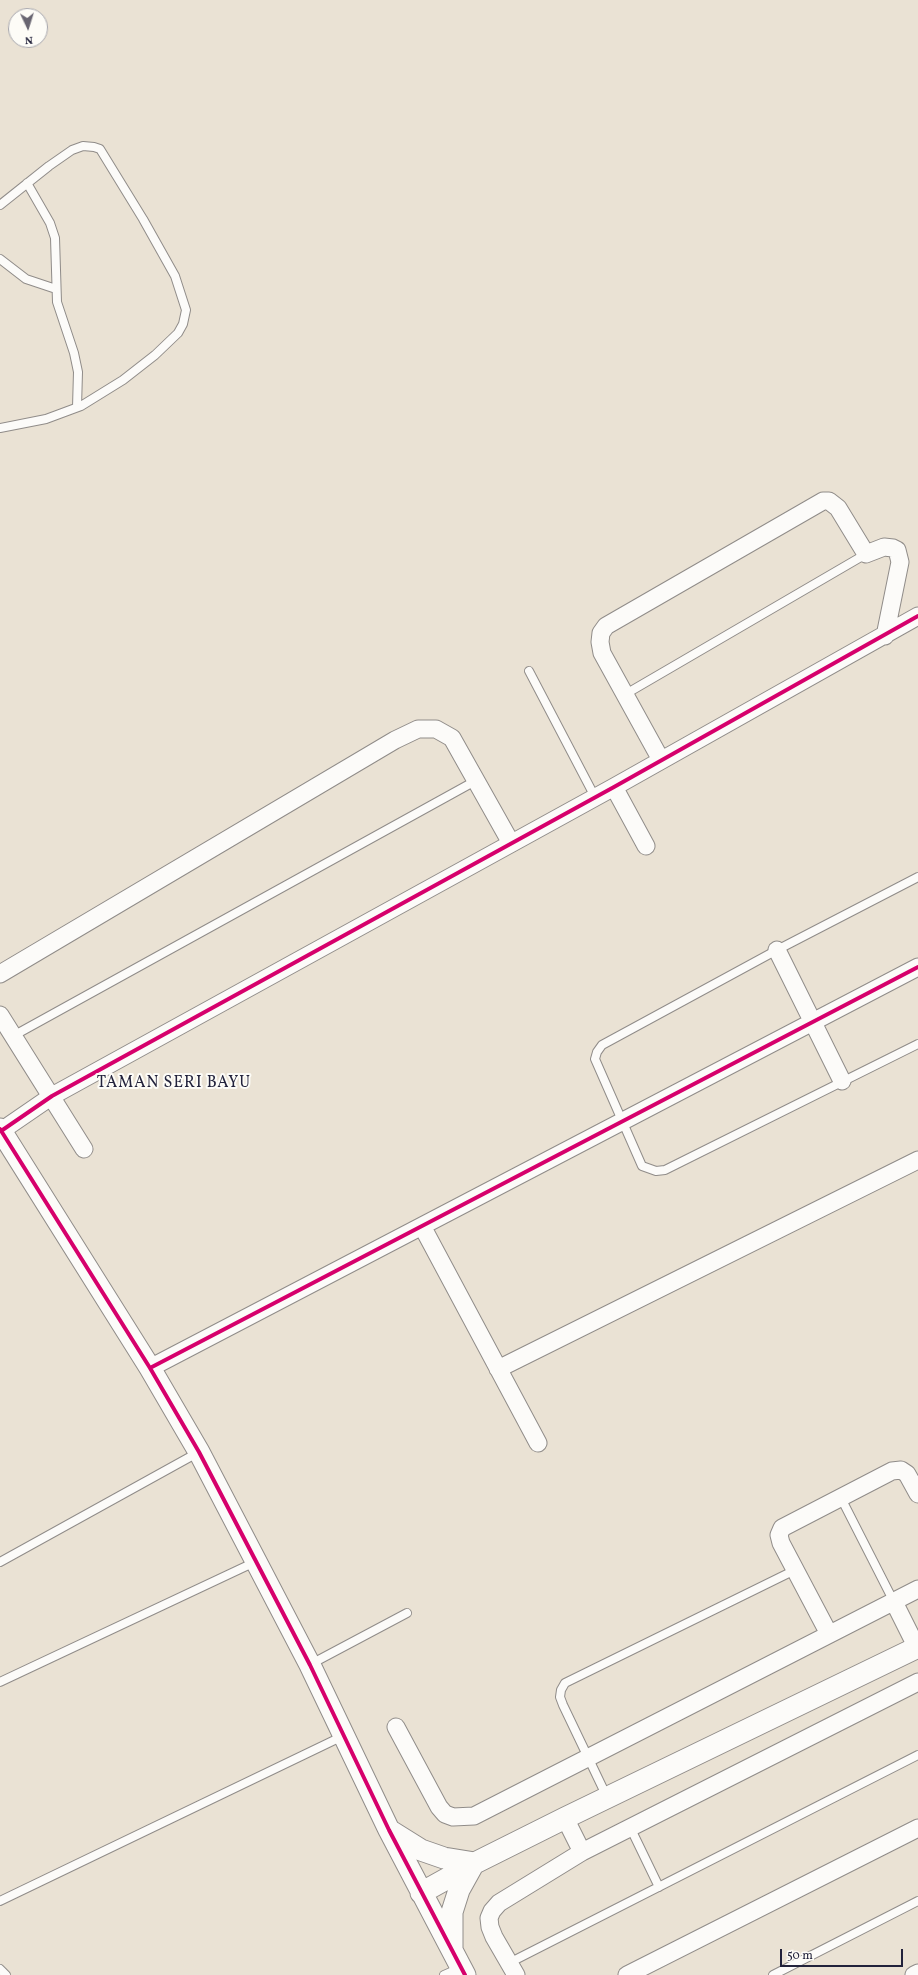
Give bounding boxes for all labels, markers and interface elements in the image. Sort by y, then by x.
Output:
north arrow [8,8,48,48]
text: N [24,32,33,47]
district label: TAMAN SERI BAYU [97,1074,251,1094]
scale bar [782,1941,905,1967]
text: 50 m [787,1948,813,1964]

